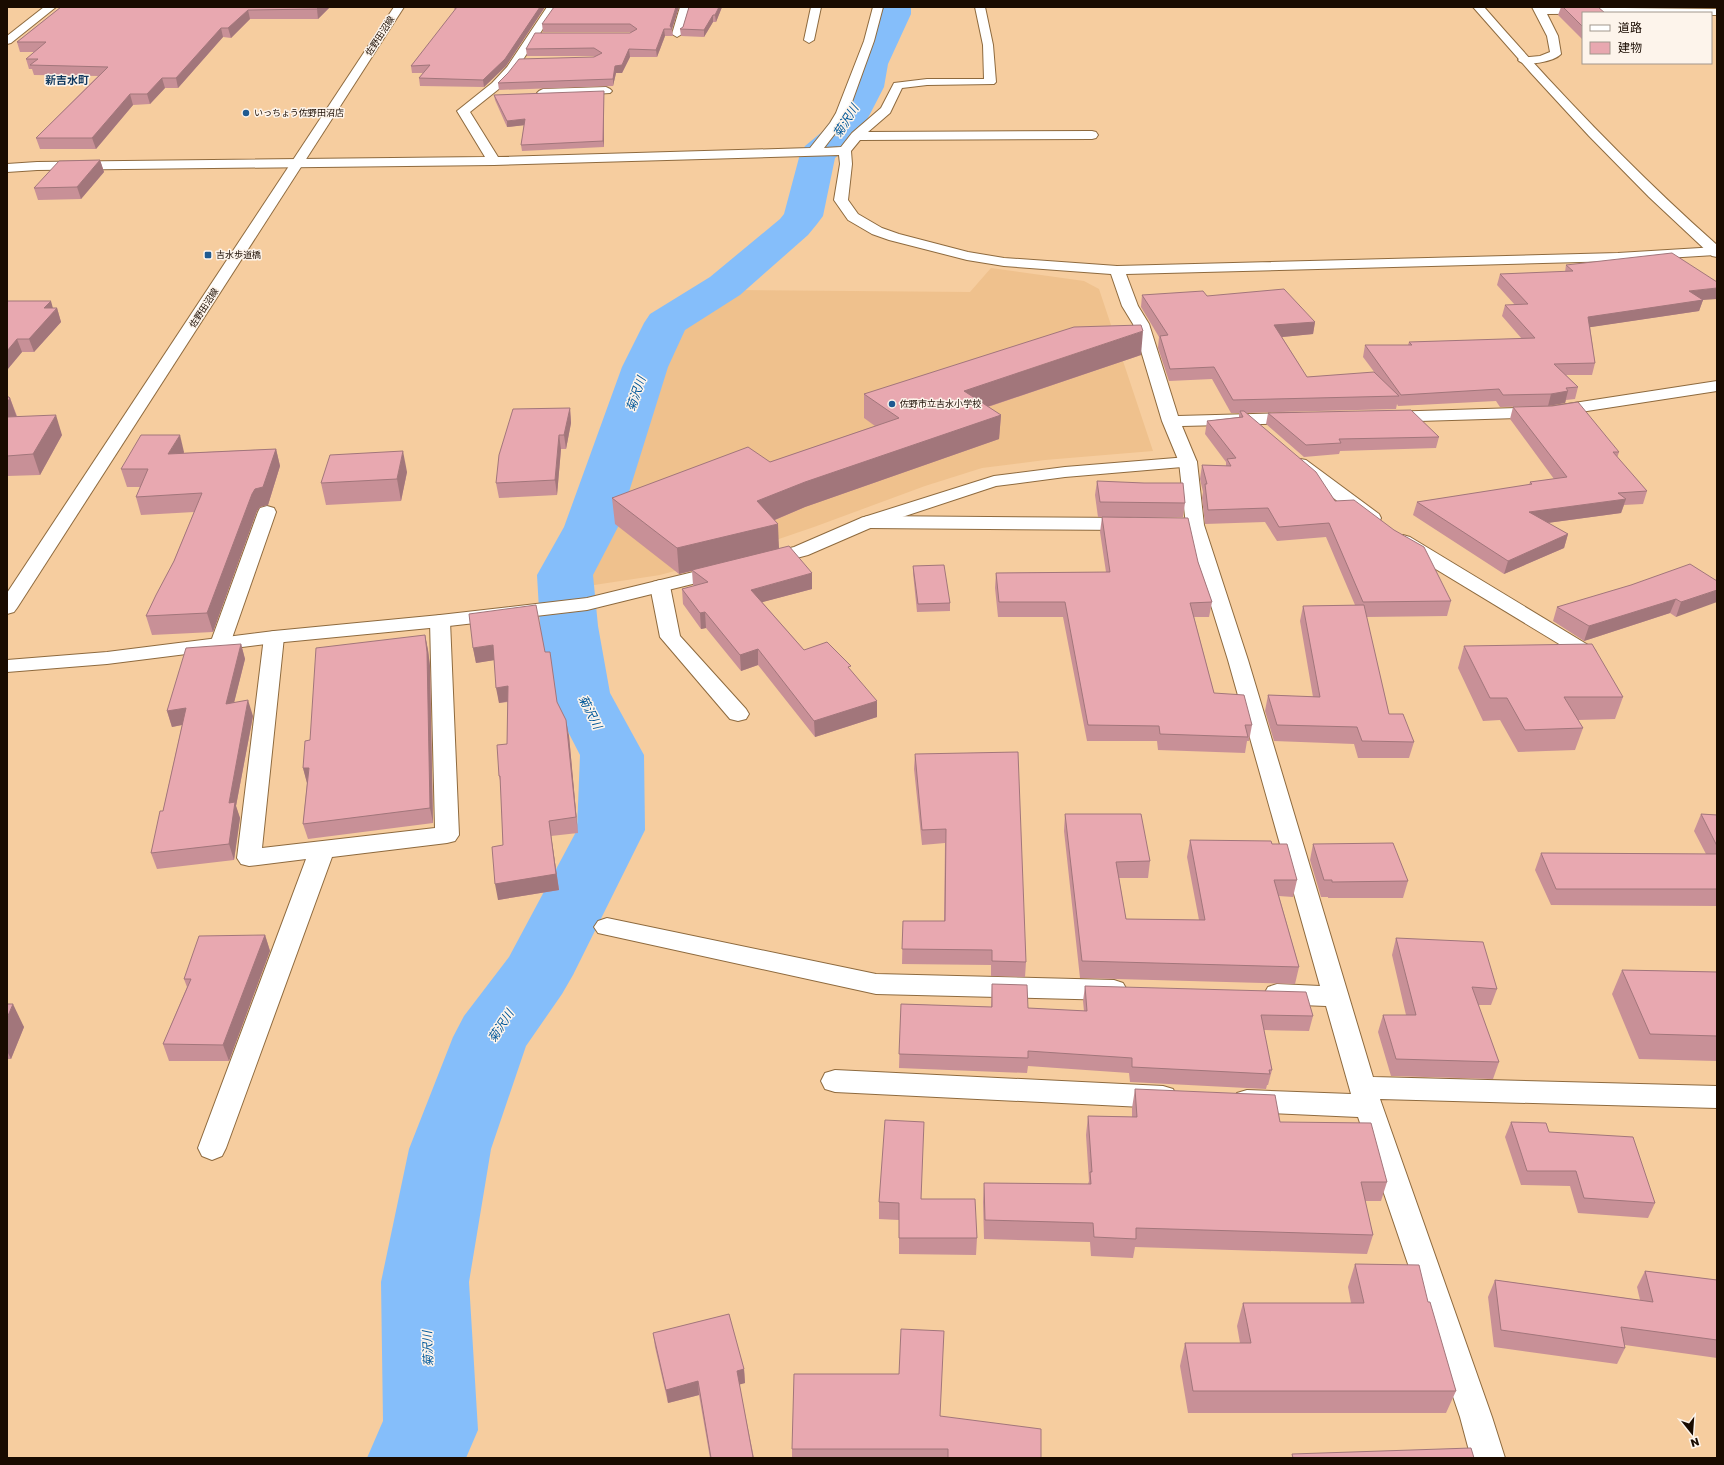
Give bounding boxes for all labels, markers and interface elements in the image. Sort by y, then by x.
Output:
legend [1582,12,1712,64]
street label: 佐野田沼線 [362,13,397,58]
text: 道路 [1618,20,1642,35]
text: 建物 [1618,40,1642,55]
district label: 新吉水町 [45,73,89,86]
water label: 菊沢川 [830,100,863,140]
place label: いっちょう佐野田沼店 [254,107,344,118]
marker: いっちょう佐野田沼店 [241,108,251,118]
place label: 吉水歩道橋 [216,249,261,260]
marker: 吉水歩道橋 [203,250,213,260]
street label: 佐野田沼線 [186,285,221,330]
water label: 菊沢川 [623,372,649,413]
place label: 佐野市立吉水小学校 [899,398,981,409]
marker: 佐野市立吉水小学校 [887,399,897,409]
water label: 菊沢川 [576,692,606,733]
water label: 菊沢川 [484,1005,518,1045]
water label: 菊沢川 [419,1329,436,1367]
north arrow [1672,1413,1712,1453]
text: N [1689,1436,1701,1450]

